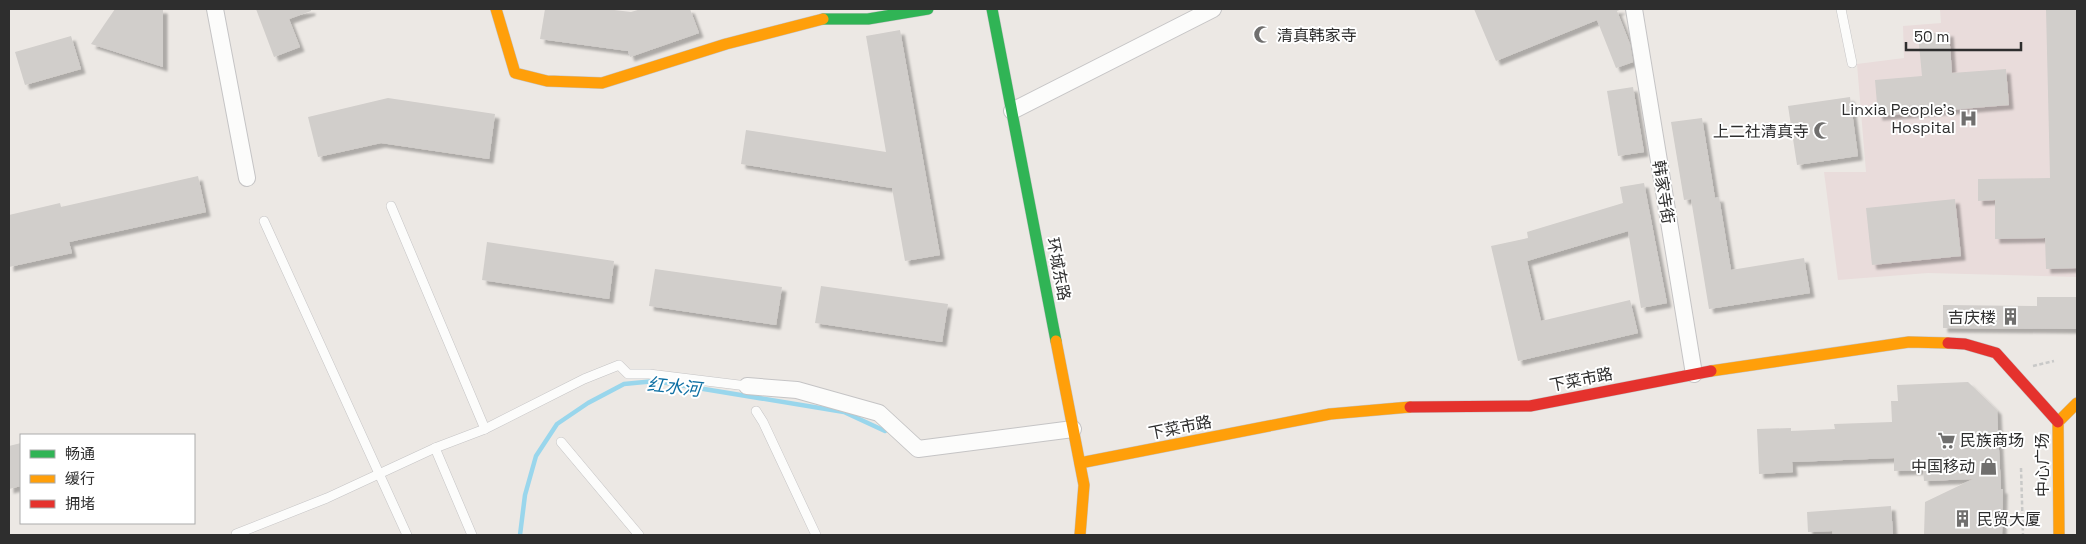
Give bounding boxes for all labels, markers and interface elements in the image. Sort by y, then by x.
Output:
scale bar [1906,20,2021,52]
mosque icon: 清真韩家寺 [1253,25,1273,45]
place label: 清真韩家寺 [1277,25,1357,46]
text: 50 m [1914,27,1949,46]
place label: Linxia People's Hospital [1842,99,1955,138]
hospital icon: Linxia People's Hospital [1959,108,1979,128]
place label: 上二社清真寺 [1713,121,1809,142]
mosque icon: 上二社清真寺 [1813,121,1833,141]
street label: 韩家寺街 [1648,159,1679,225]
street label: 环城东路 [1042,236,1075,303]
place label: 吉庆楼 [1948,307,1996,328]
building icon: 吉庆楼 [2000,307,2020,327]
street label: 下菜市路 [1548,363,1615,396]
water label: 红水河 [646,372,705,401]
street label: 下菜市路 [1147,411,1214,444]
supermarket icon: 民族商场 [1936,430,1956,450]
place label: 民族商场 [1960,430,2024,451]
street label: 中心广场 [2032,433,2053,497]
legend [20,434,195,524]
text: 畅通 [65,444,95,463]
place label: 中国移动 [1911,456,1975,477]
shop icon: 中国移动 [1979,456,1999,476]
text: 缓行 [65,469,95,488]
text: 拥堵 [65,494,95,513]
building icon: 民贸大厦 [1953,509,1973,529]
place label: 民贸大厦 [1977,509,2041,530]

